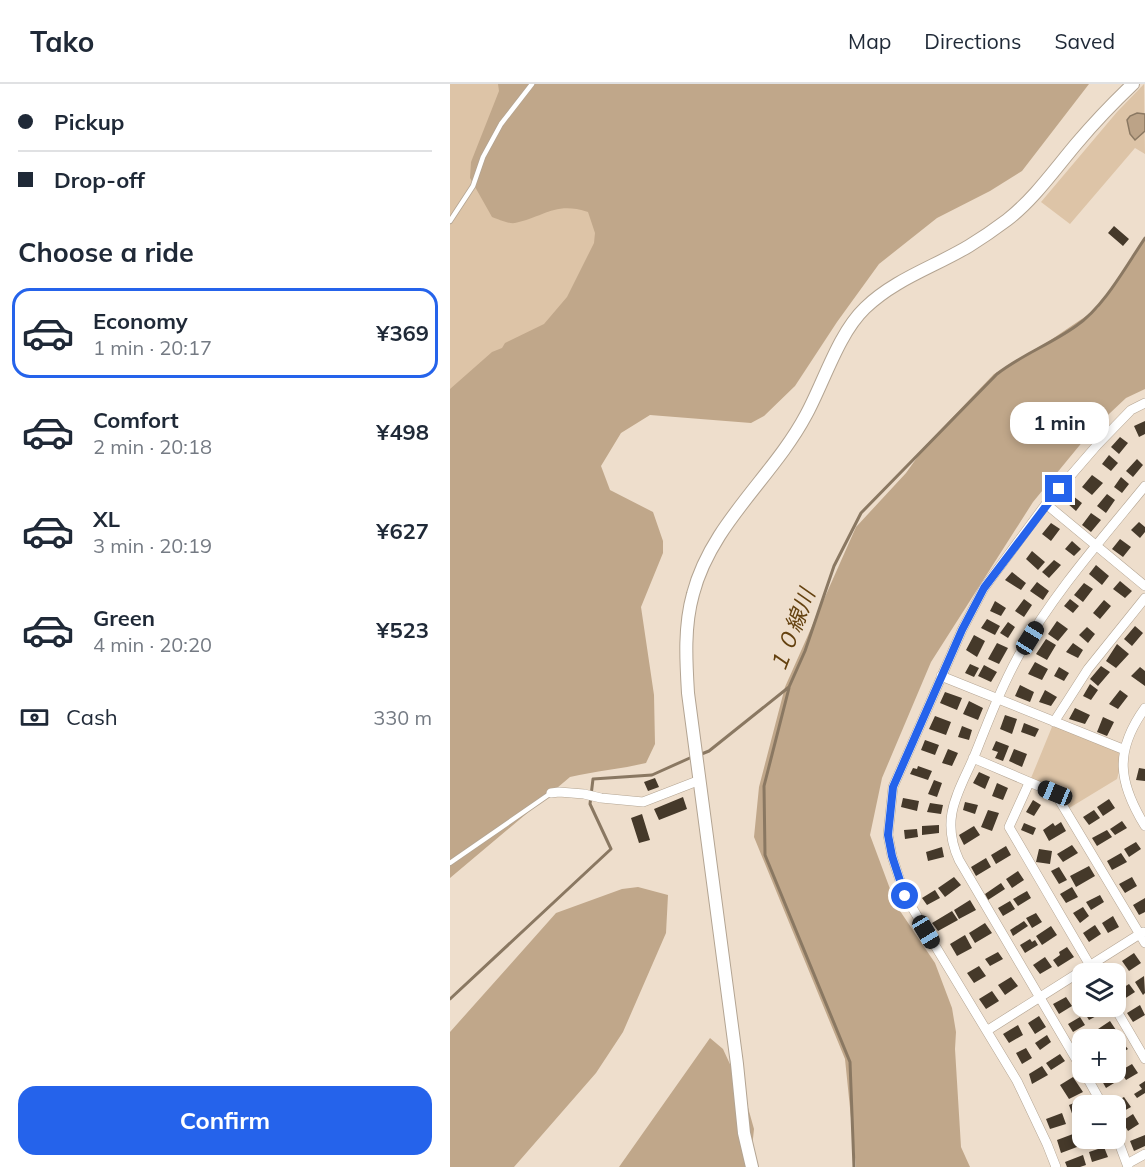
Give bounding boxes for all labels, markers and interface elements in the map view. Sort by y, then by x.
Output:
text: Tako [30,24,94,59]
text: Map [848,28,891,54]
text: Directions [924,28,1021,54]
text: Saved [1054,28,1115,54]
text: Pickup [54,108,124,136]
text: Drop-off [54,166,145,194]
text: Choose a ride [18,235,194,269]
icon: car [21,306,75,360]
text: Economy [93,307,188,335]
text: ¥369 [376,319,429,347]
text: 1 min · 20:17 [93,335,212,360]
callout: 1 min [1010,402,1108,444]
icon: car [21,405,75,459]
text: Comfort [93,406,179,434]
text: 1 min [1033,410,1086,435]
text: ¥498 [376,418,429,446]
text: 2 min · 20:18 [93,434,212,459]
route end [1045,475,1072,502]
icon: car [21,504,75,558]
text: XL [93,505,120,533]
text: ¥627 [376,517,429,545]
text: 3 min · 20:19 [93,533,212,558]
water label: １０線川 [763,583,822,677]
icon: car [21,603,75,657]
text: Green [93,604,155,632]
text: ¥523 [376,616,429,644]
car [1013,618,1047,658]
text: 4 min · 20:20 [93,632,212,657]
icon: cash [18,701,51,734]
text: Cash [66,703,118,731]
text: 330 m [373,705,432,730]
car [1035,778,1075,808]
route start [891,882,918,909]
car [909,912,943,952]
map controls [1072,963,1126,1149]
button: layers [1072,963,1126,1017]
button: + [1072,1029,1126,1083]
button: Confirm [18,1086,432,1155]
button: − [1072,1095,1126,1149]

